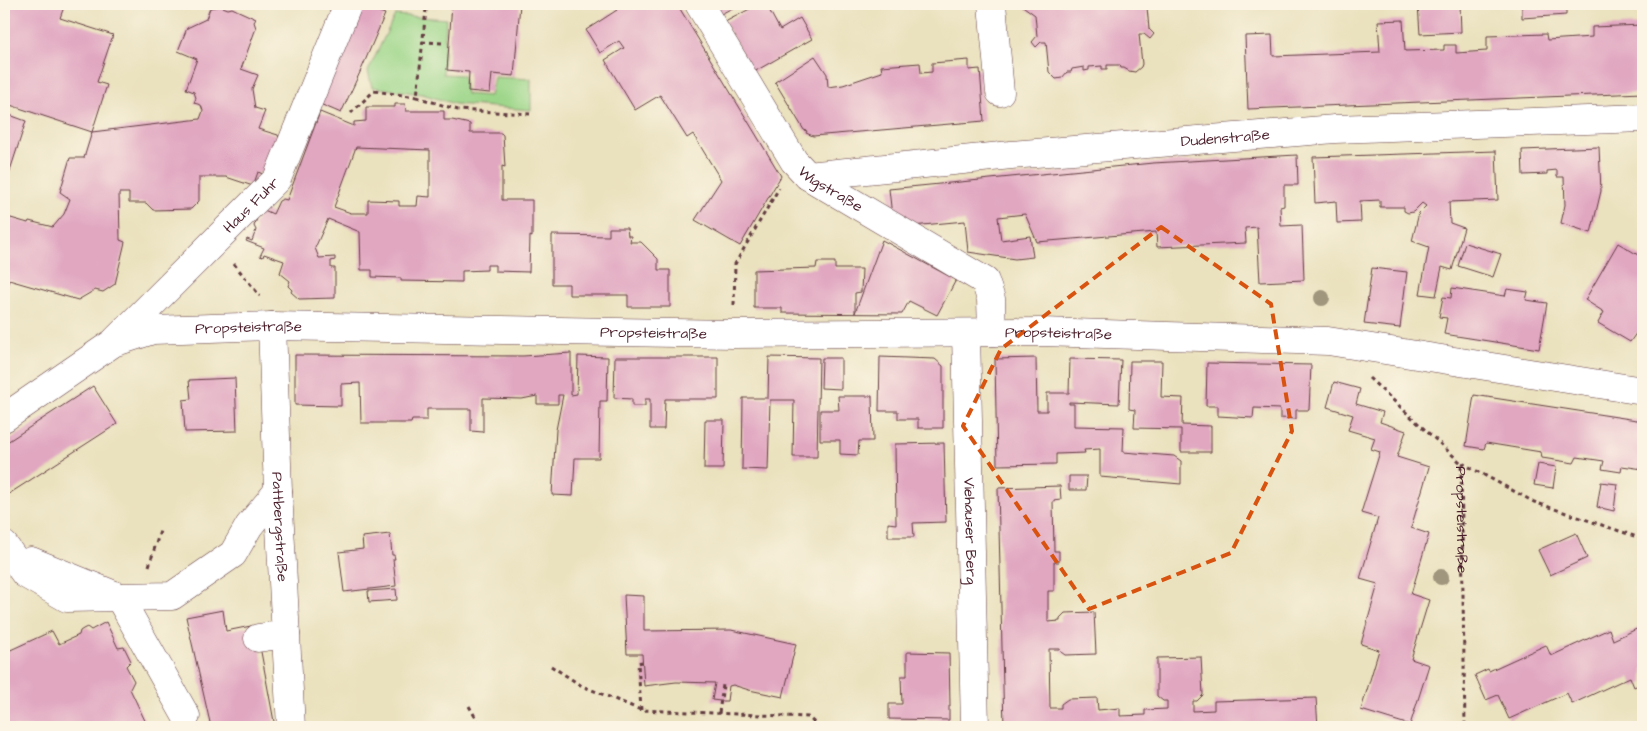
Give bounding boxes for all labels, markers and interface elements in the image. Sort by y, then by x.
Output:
street label: Dudenstraße [1180,124,1270,152]
street label: Wigstraße [793,162,867,217]
street label: Haus Fuhr [219,173,284,238]
street label: Propsteistraße [195,316,302,340]
street label: Propsteistraße [600,322,707,345]
street label: Propsteistraße [1005,322,1112,345]
street label: Propsteistraße [1450,466,1473,573]
street label: Pattbergstraße [266,471,293,582]
street label: Viehauser Berg [958,477,982,585]

